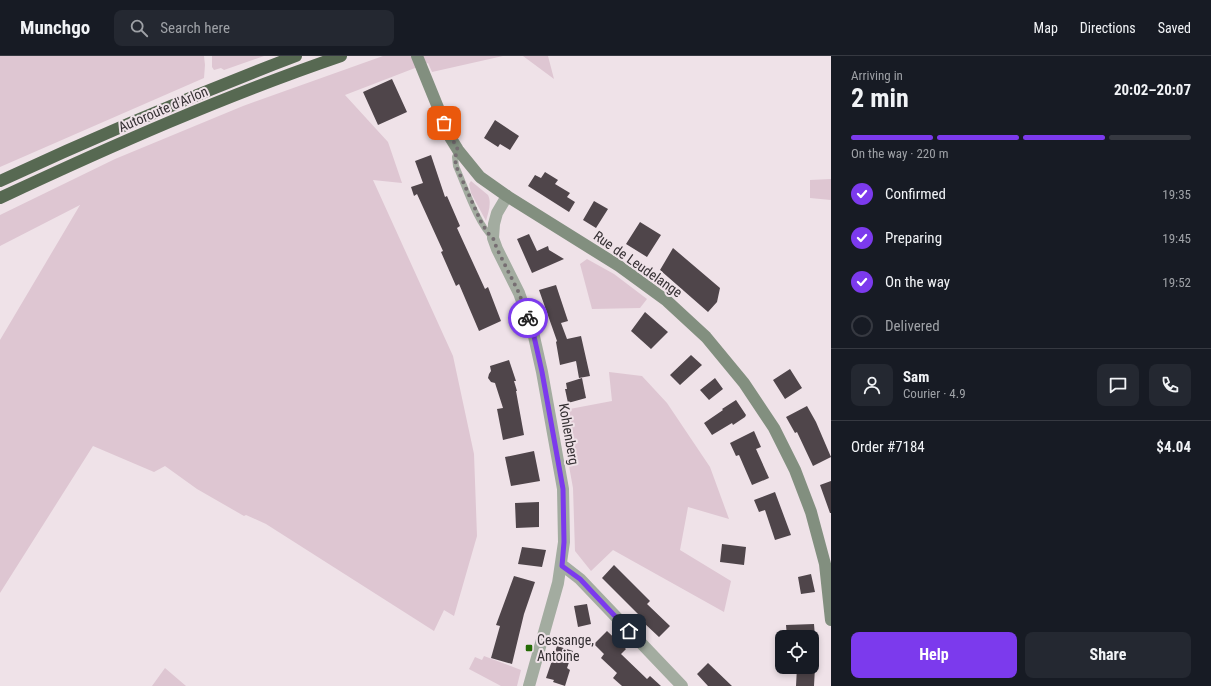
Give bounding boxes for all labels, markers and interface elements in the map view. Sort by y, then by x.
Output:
search box [114,10,394,46]
text: Munchgo [20,16,90,39]
icon: search [128,17,150,39]
text: Search here [160,19,230,37]
text: Map [1034,20,1058,36]
text: Directions [1080,20,1136,36]
text: Saved [1158,20,1191,36]
text: Arriving in [851,68,903,83]
text: 20:02–20:07 [1114,81,1191,99]
street label: Autoroute d'Arlon [116,83,210,135]
text: 2 min [851,83,909,113]
pin [427,106,461,140]
icon: bag [433,112,455,134]
text: On the way · 220 m [851,146,948,161]
icon: check [851,183,873,205]
text: Confirmed [885,185,946,203]
text: 19:35 [1162,187,1191,202]
icon: check [851,227,873,249]
street label: Rue de Leudelange [591,228,686,301]
text: Preparing [885,229,942,247]
text: 19:45 [1162,231,1191,246]
icon: check [851,271,873,293]
text: On the way [885,273,950,291]
text: 19:52 [1162,275,1191,290]
courier [508,298,548,338]
icon: bike [517,307,539,329]
text: Delivered [885,317,940,335]
button: person [851,364,893,406]
button: chat [1097,364,1139,406]
button: phone [1149,364,1191,406]
text: Sam [903,368,929,386]
text: Courier · 4.9 [903,386,966,401]
street label: Kohlenberg [556,402,582,466]
text: Order #7184 [851,438,925,456]
text: $4.04 [1156,438,1191,456]
pin [612,614,646,648]
icon: home [618,620,640,642]
map controls [775,630,819,674]
button: locate [775,630,819,674]
place label: Cessange, Antoine [537,632,594,664]
button: Help [851,632,1017,678]
button: Share [1025,632,1191,678]
marker: Cessange, Antoine [524,643,534,653]

